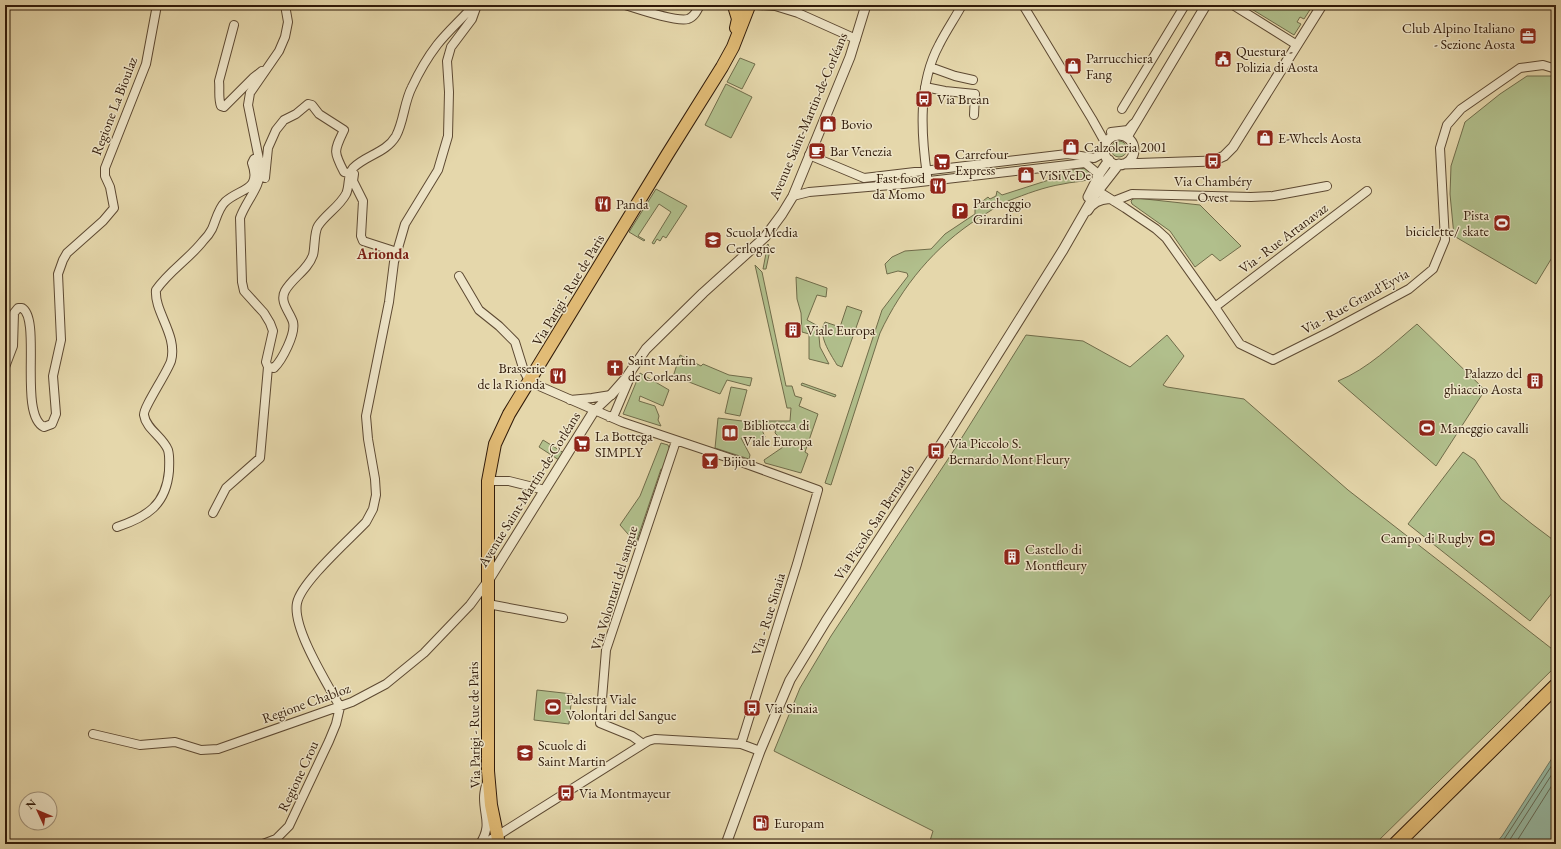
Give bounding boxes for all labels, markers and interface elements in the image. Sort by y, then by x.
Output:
place label: Club Alpino Italiano - Sezione Aosta [1402,19,1515,53]
office icon: Club Alpino Italiano - Sezione Aosta [1518,26,1538,46]
street label: Avenue Saint-Martin-de-Corléans [764,29,852,203]
place label: Questura - Polizia di Aosta [1236,42,1318,76]
place label: Parrucchiera Fang [1086,49,1153,83]
public building icon: Questura - Polizia di Aosta [1213,49,1233,69]
street label: Regione La Bioulaz [87,54,141,158]
shop icon: Parrucchiera Fang [1063,56,1083,76]
bus stop icon: Via Brean [914,89,934,109]
place label: Via Brean [937,90,990,108]
shop icon: Bovio [818,114,838,134]
place label: Bovio [841,115,872,133]
shop icon: E-Wheels Aosta [1255,128,1275,148]
place label: E-Wheels Aosta [1278,129,1362,147]
shop icon: Calzoleria 2001 [1061,137,1081,157]
place label: Calzoleria 2001 [1084,138,1167,156]
cafe icon: Bar Venezia [807,141,827,161]
place label: Bar Venezia [830,142,892,160]
place label: Carrefour Express [955,145,1009,179]
bus stop icon: Via Chambéry Ovest [1203,151,1223,171]
supermarket icon: Carrefour Express [932,152,952,172]
shop icon: ViSiVeDe [1016,165,1036,185]
place label: ViSiVeDe [1039,166,1092,184]
place label: Fast food da Momo [872,169,926,203]
place label: Via Chambéry Ovest [1174,172,1253,206]
restaurant icon: Fast food da Momo [928,176,948,196]
restaurant icon: Panda [593,194,613,214]
place label: Parcheggio Girardini [973,194,1031,228]
place label: Panda [616,195,649,213]
street label: Via - Rue Artanavaz [1235,198,1332,277]
parking icon: Parcheggio Girardini [950,201,970,221]
place label: Pista biciclette/ skate [1406,206,1490,240]
sports icon: Pista biciclette/ skate [1492,213,1512,233]
place label: Scuola Media Cerlogne [726,223,798,257]
school or university icon: Scuola Media Cerlogne [703,230,723,250]
street label: Via Parigi - Rue de Paris [528,231,609,349]
district label: Arionda [356,244,410,263]
street label: Via - Rue Grand'Eyvia [1298,264,1412,338]
building icon: Viale Europa [783,320,803,340]
place label: Viale Europa [806,321,876,339]
place label: Saint Martin de Corleans [628,351,697,385]
church icon: Saint Martin de Corleans [605,358,625,378]
place label: Brasserie de la Rionda [478,359,546,393]
place label: Palazzo del ghiaccio Aosta [1444,364,1523,398]
restaurant icon: Brasserie de la Rionda [548,366,568,386]
building icon: Palazzo del ghiaccio Aosta [1525,371,1545,391]
street label: Avenue Saint-Martin-de-Corléans [473,407,585,571]
place label: Biblioteca di Viale Europa [743,416,813,450]
sports icon: Maneggio cavalli [1417,418,1437,438]
place label: Maneggio cavalli [1440,419,1529,437]
library icon: Biblioteca di Viale Europa [720,423,740,443]
place label: La Bottega SIMPLY [595,427,653,461]
supermarket icon: La Bottega SIMPLY [572,434,592,454]
place label: Via Piccolo S. Bernardo Mont Fleury [949,434,1071,468]
bus stop icon: Via Piccolo S. Bernardo Mont Fleury [926,441,946,461]
bar icon: Bijiou [700,451,720,471]
place label: Bijiou [723,452,756,470]
street label: Via Piccolo San Bernardo [830,460,918,584]
street label: Via Volontari del sangue [586,523,642,652]
sports icon: Campo di Rugby [1477,528,1497,548]
place label: Campo di Rugby [1381,529,1475,547]
place label: Castello di Montfleury [1025,540,1088,574]
building icon: Castello di Montfleury [1002,547,1022,567]
street label: Via - Rue Sinaia [747,570,789,657]
street label: Via Parigi - Rue de Paris [464,661,484,789]
street label: Regione Chabloz [259,678,353,727]
place label: Palestra Viale Volontari del Sangue [566,690,677,724]
sports icon: Palestra Viale Volontari del Sangue [543,697,563,717]
bus stop icon: Via Sinaia [742,698,762,718]
place label: Via Sinaia [765,699,818,717]
place label: Scuole di Saint Martin [538,736,607,770]
street label: Regione Crou [274,737,323,814]
school or university icon: Scuole di Saint Martin [515,743,535,763]
bus stop icon: Via Montmayeur [556,783,576,803]
place label: Via Montmayeur [579,784,671,802]
north arrow [18,791,58,831]
text: N [23,796,39,812]
fuel station icon: Europam [751,813,771,833]
place label: Europam [774,814,824,832]

